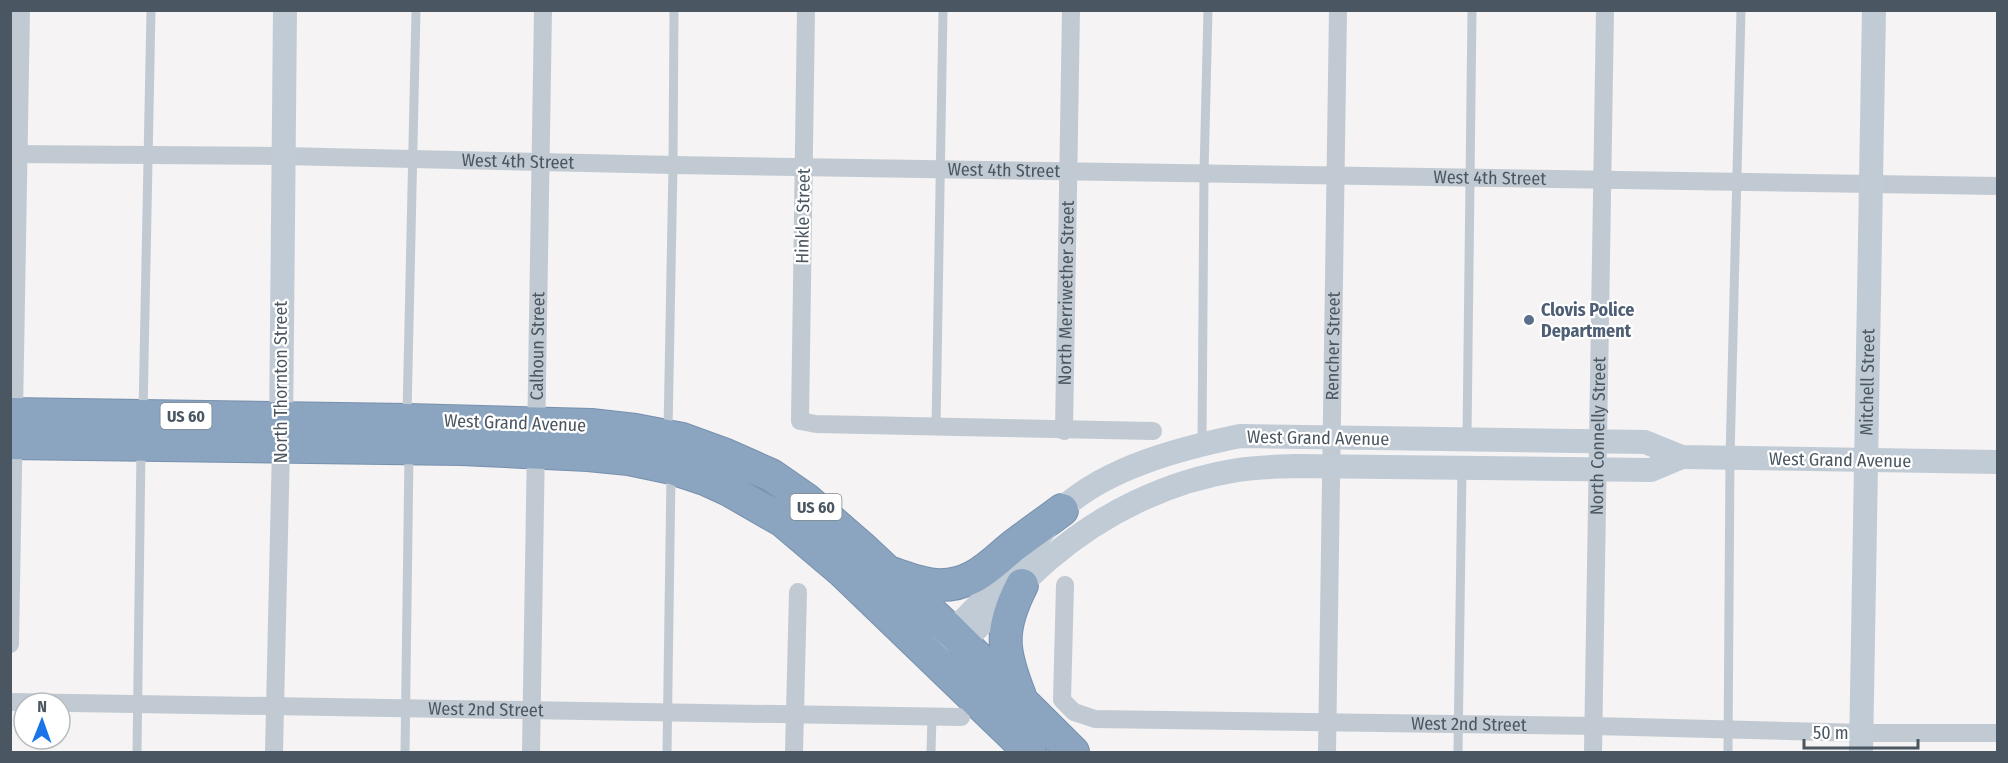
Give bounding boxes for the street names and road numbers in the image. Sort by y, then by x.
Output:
street label: West 4th Street [461,149,575,174]
street label: West 4th Street [947,158,1060,182]
street label: West 4th Street [1433,166,1546,190]
street label: Hinkle Street [791,168,815,264]
street label: North Merriwether Street [1054,200,1079,386]
street label: Calhoun Street [526,291,549,401]
street label: Rencher Street [1321,291,1345,401]
street label: North Thornton Street [270,301,292,463]
street label: Mitchell Street [1856,328,1879,436]
street label: North Connelly Street [1586,357,1610,515]
road number: US 60 [160,403,212,429]
street label: West Grand Avenue [444,410,587,436]
street label: West Grand Avenue [1247,426,1389,450]
street label: West Grand Avenue [1769,448,1911,472]
road number: US 60 [790,494,842,520]
street label: West 2nd Street [428,698,544,721]
street label: West 2nd Street [1411,712,1527,736]

